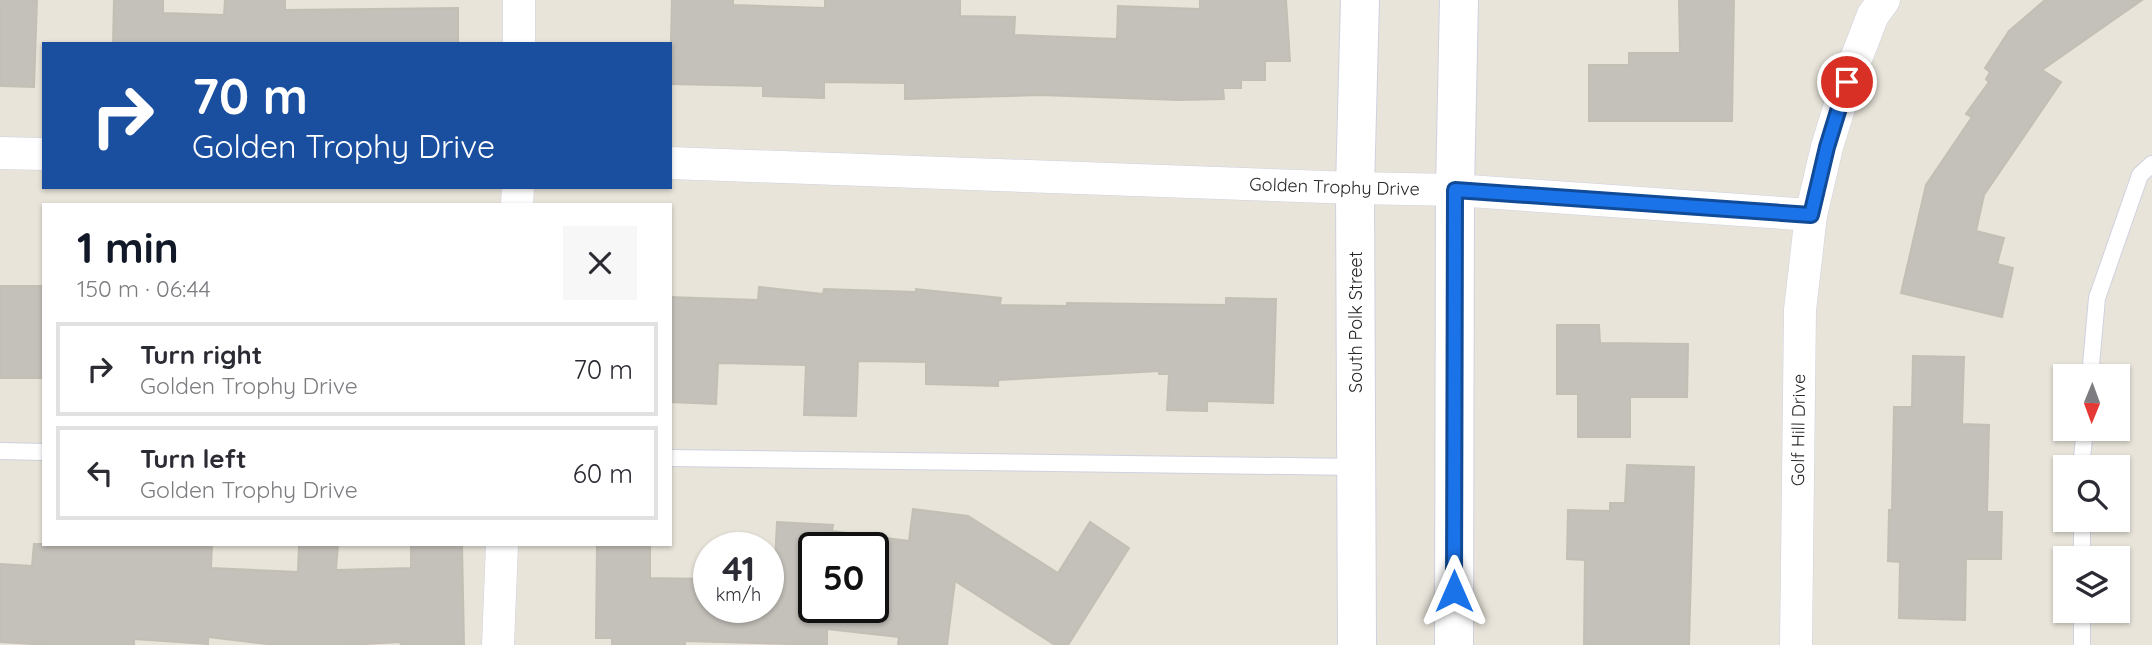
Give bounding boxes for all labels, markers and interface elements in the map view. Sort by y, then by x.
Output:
pin [1817,52,1877,112]
icon: arrive [1828,63,1866,101]
text: 70 m [192,65,308,126]
icon: right [77,70,168,161]
text: Golden Trophy Drive [192,126,495,166]
street label: Golden Trophy Drive [1249,172,1420,200]
text: 1 min [77,221,179,274]
button: close [563,226,637,300]
street label: South Polk Street [1344,251,1367,393]
text: 150 m · 06:44 [77,274,211,303]
text: Turn right [140,338,262,371]
icon: right [81,350,119,388]
text: 70 m [573,353,633,386]
north arrow [2053,364,2130,441]
map controls [2053,364,2130,623]
text: Golden Trophy Drive [140,371,358,400]
street label: Golf Hill Drive [1786,374,1810,486]
text: Turn left [140,442,247,475]
icon: left [81,454,119,492]
button: search [2053,455,2130,532]
text: 60 m [573,457,633,490]
text: Golden Trophy Drive [140,475,358,504]
speed limit sign: 50 [798,532,889,623]
text: 41 [722,546,755,590]
button: layers [2053,546,2130,623]
position arrow [1417,554,1491,628]
text: km/h [716,583,761,606]

